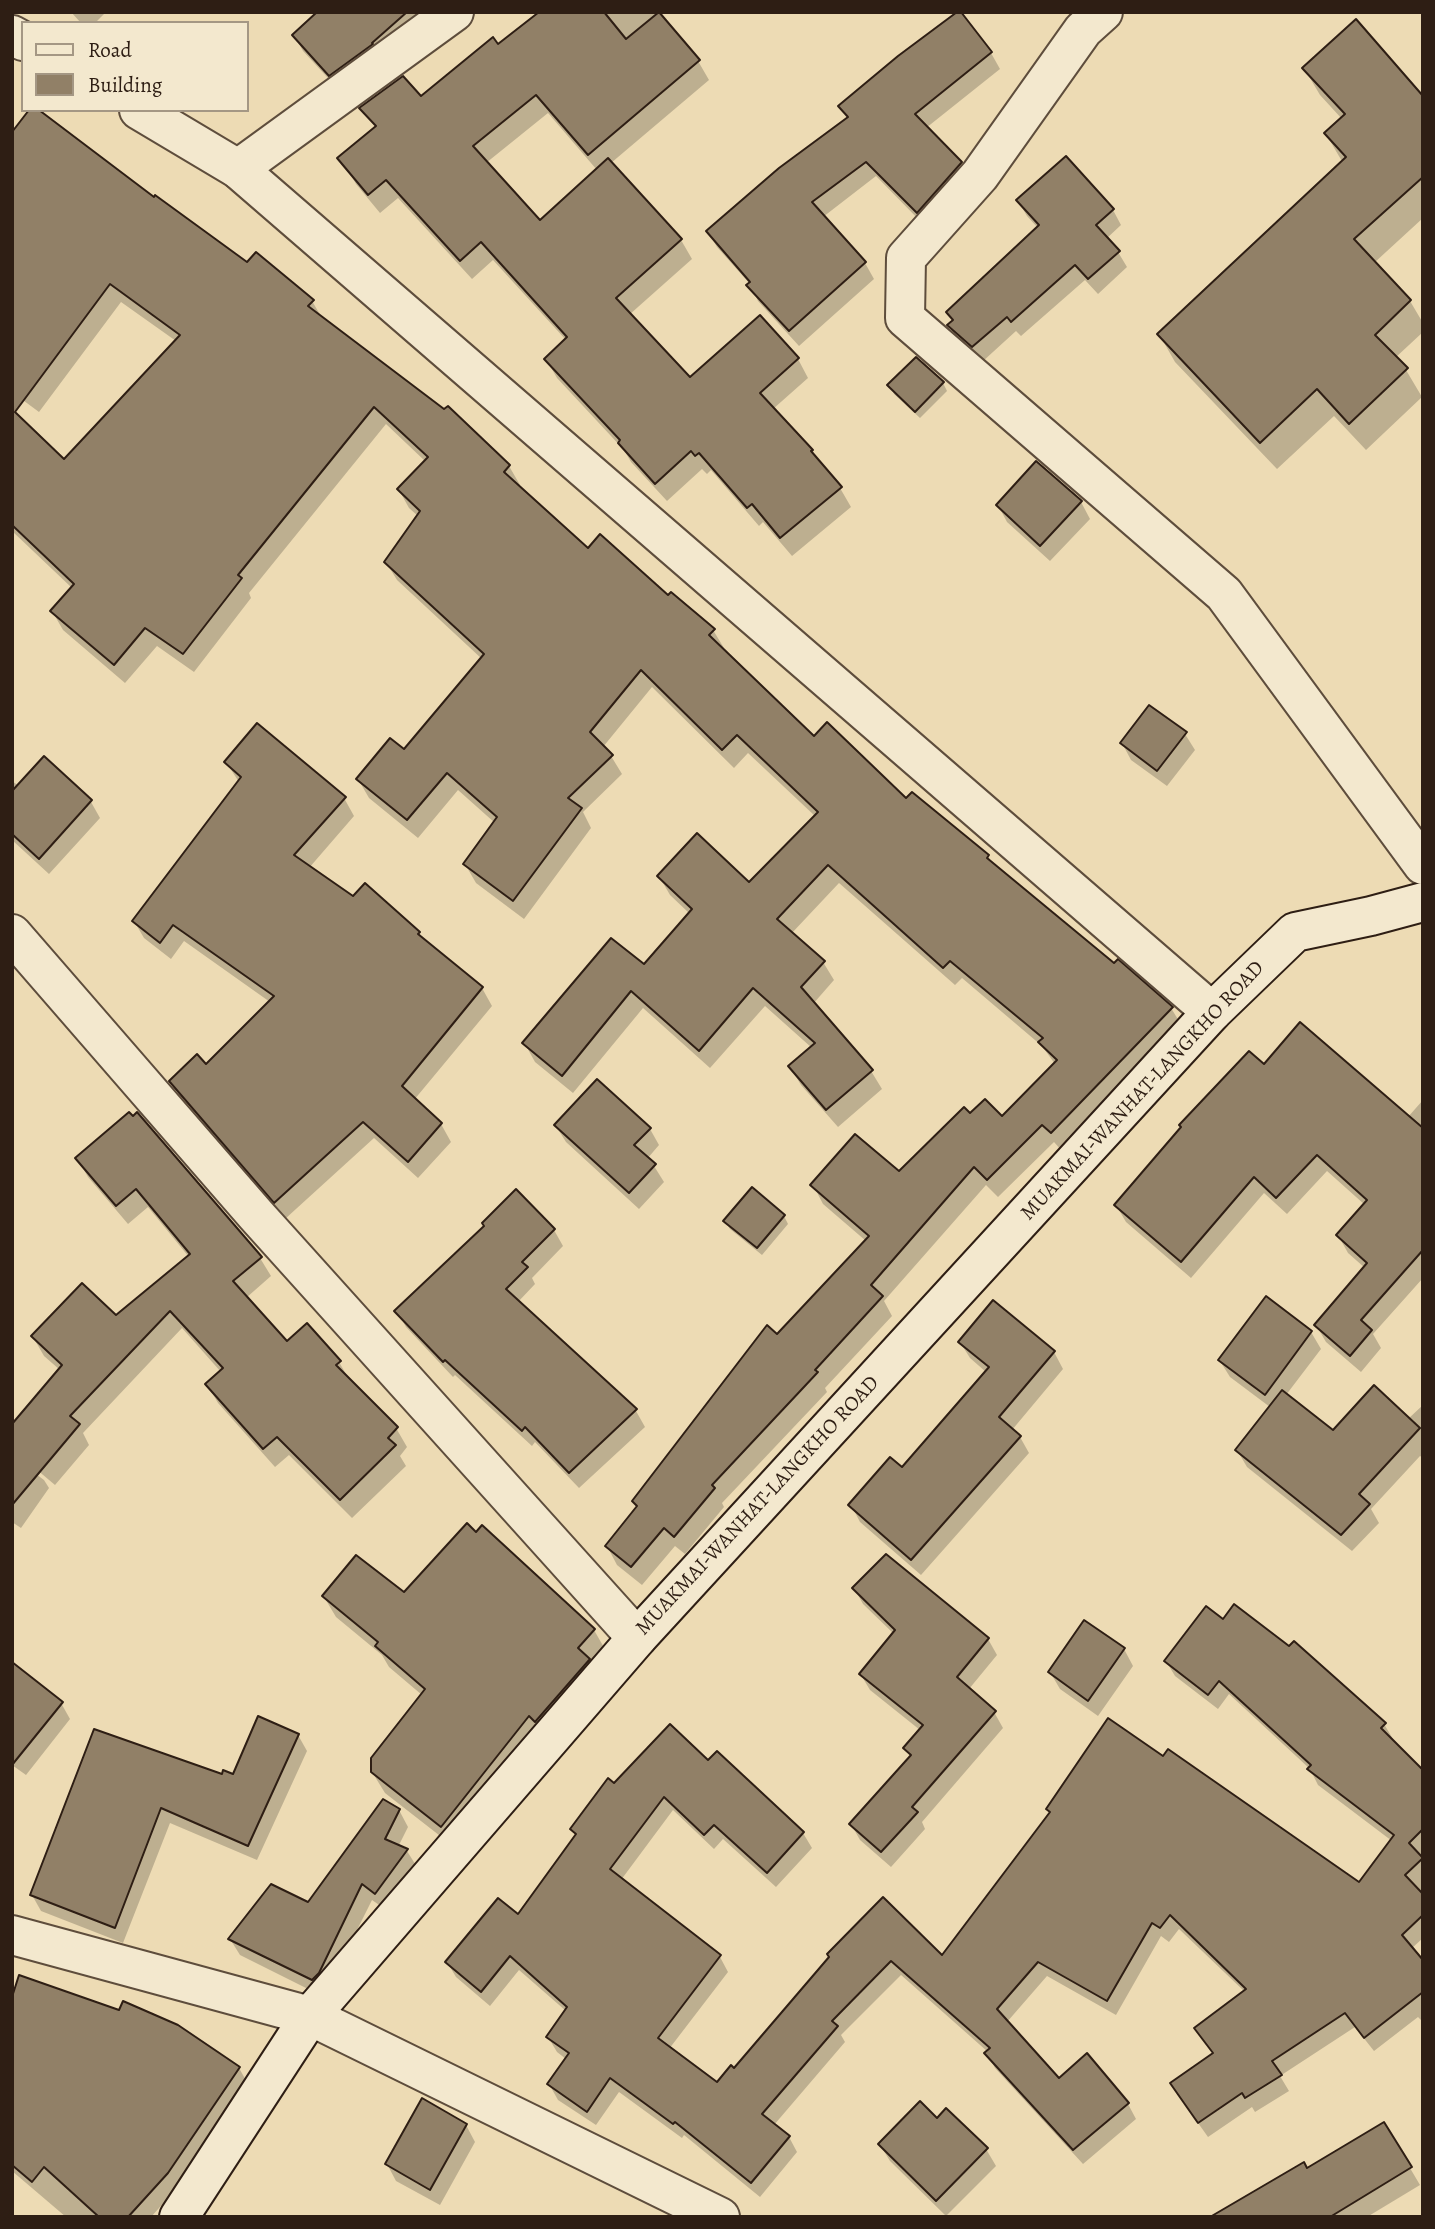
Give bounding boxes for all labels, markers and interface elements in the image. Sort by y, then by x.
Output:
legend [21,21,248,112]
text: Road [88,36,132,64]
text: Building [88,71,162,99]
street label: MUAKMAI-WANHAT-LANGKHO ROAD [1016,956,1270,1226]
street label: MUAKMAI-WANHAT-LANGKHO ROAD [631,1371,885,1641]

